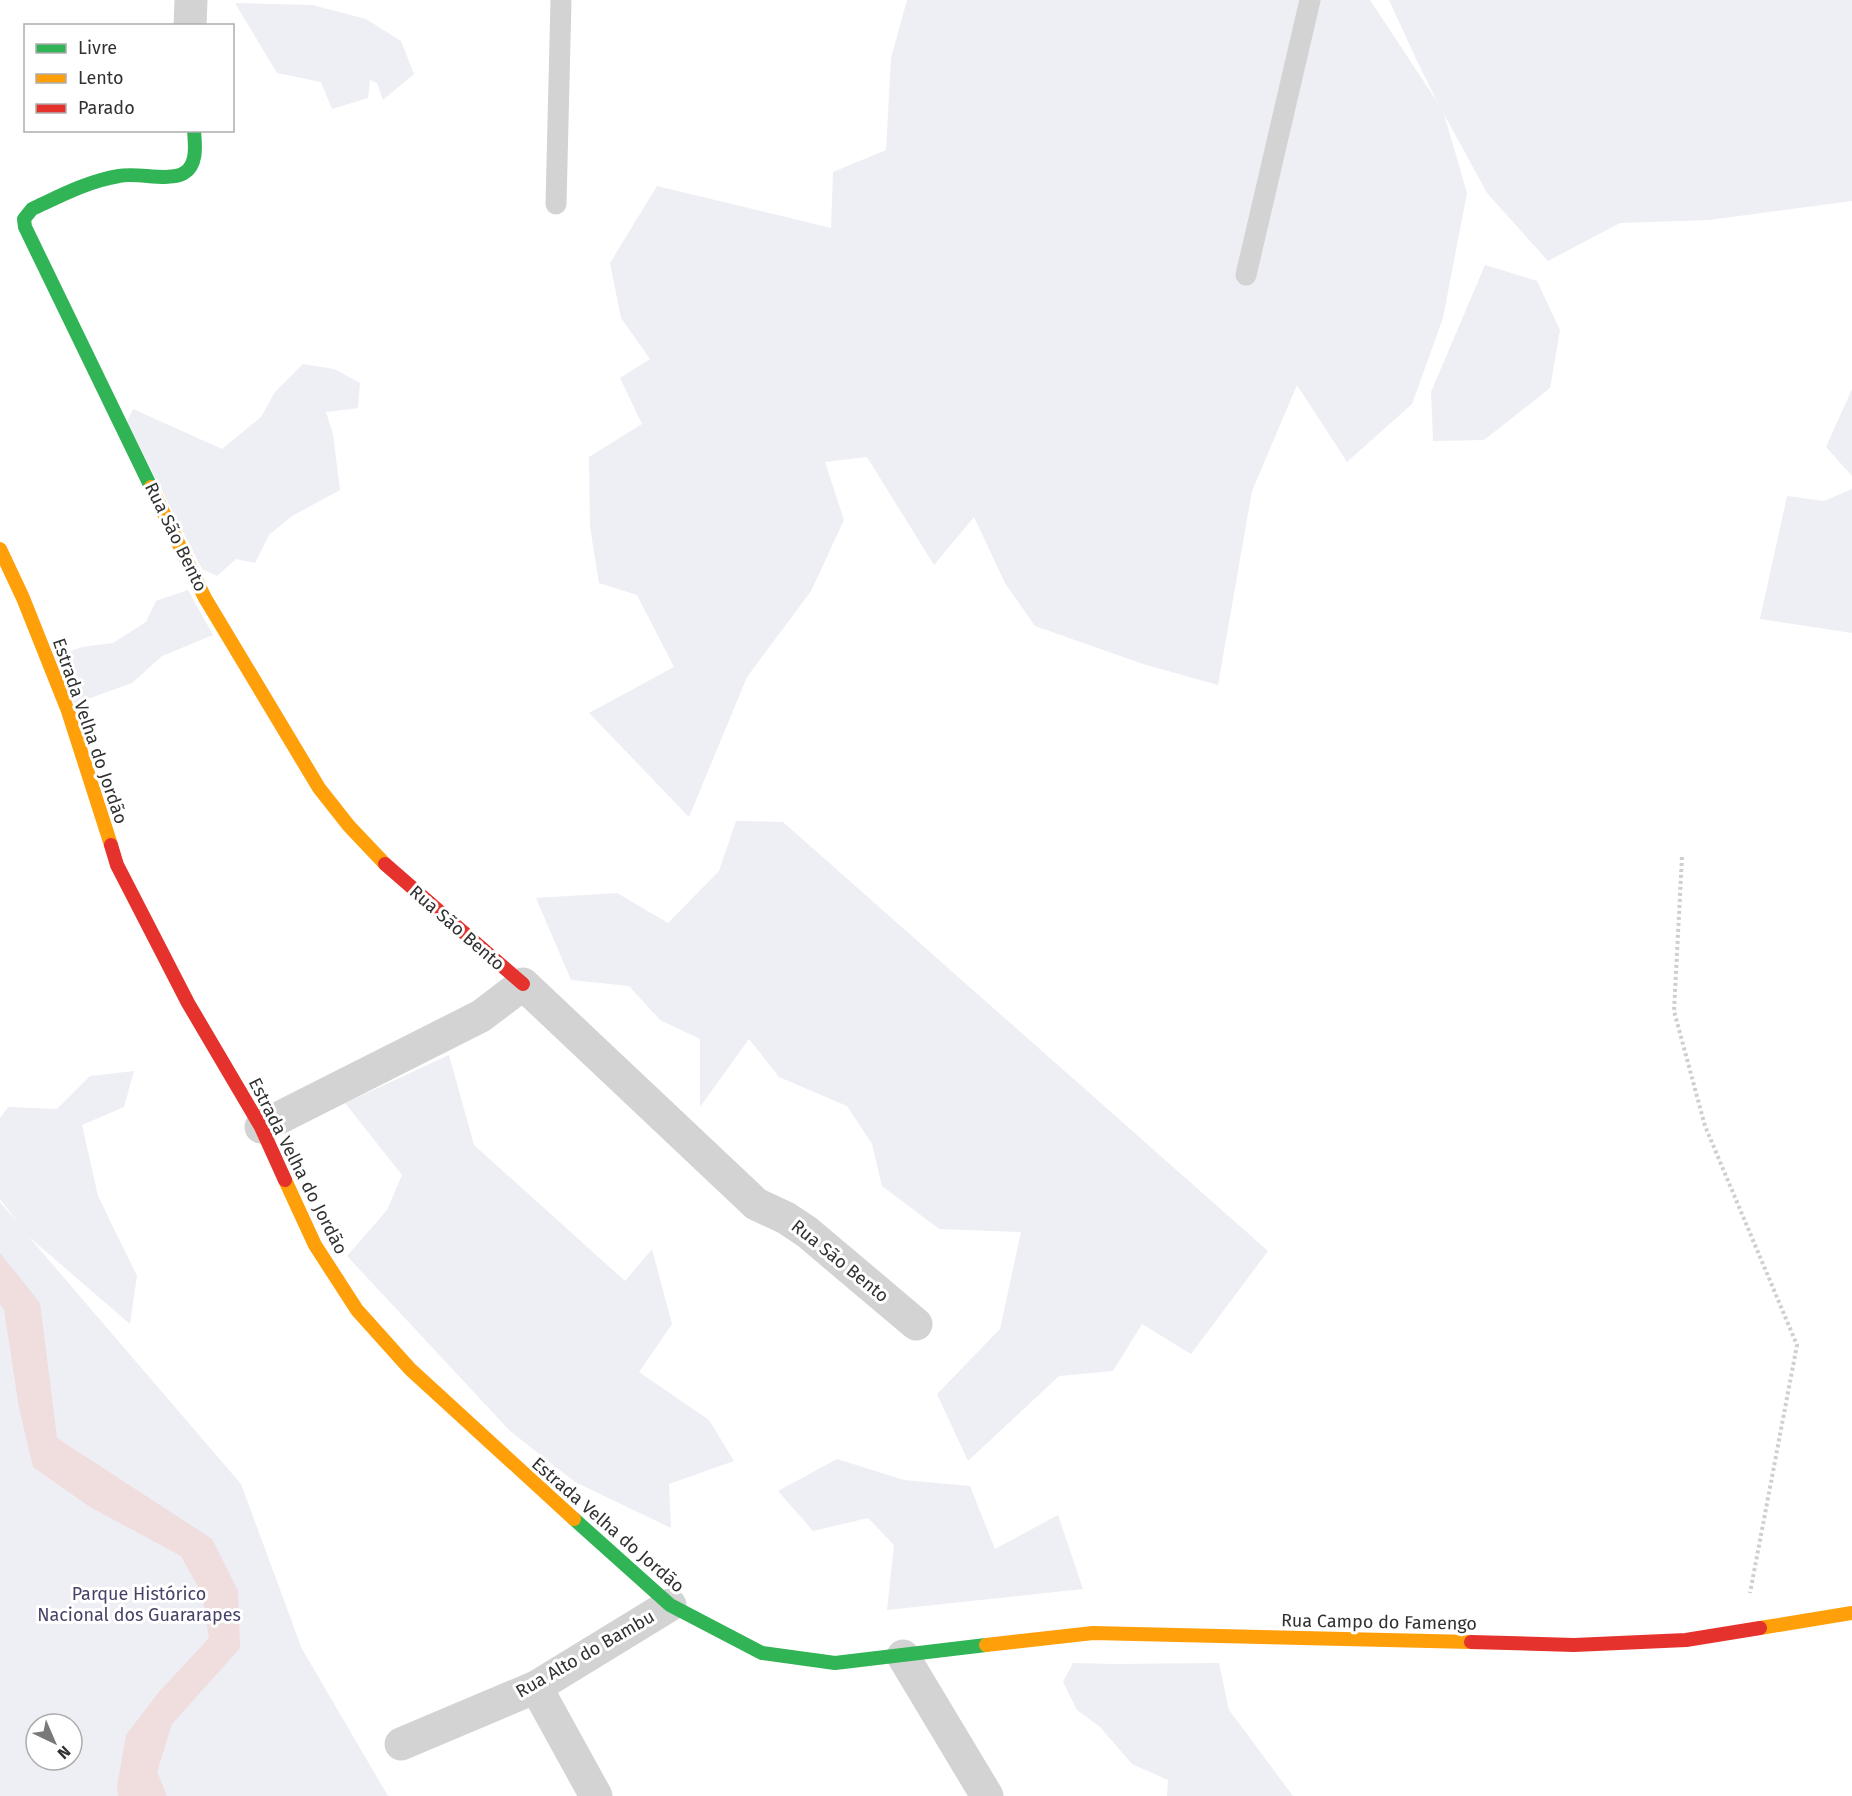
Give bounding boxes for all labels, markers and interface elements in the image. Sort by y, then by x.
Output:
legend [24,24,234,132]
text: Livre [78,37,117,59]
text: Lento [78,67,124,89]
text: Parado [78,97,135,119]
street label: Rua São Bento [140,479,212,595]
street label: Estrada Velha do Jordão [48,635,132,827]
street label: Rua São Bento [405,881,509,975]
street label: Estrada Velha do Jordão [244,1074,352,1258]
street label: Rua São Bento [787,1215,893,1307]
street label: Estrada Velha do Jordão [527,1453,689,1597]
park label: Parque Histórico Nacional dos Guararapes [37,1583,241,1626]
street label: Rua Alto do Bambu [512,1605,658,1703]
street label: Rua Campo do Famengo [1281,1609,1477,1635]
north arrow [24,1712,84,1772]
text: N [54,1742,74,1763]

